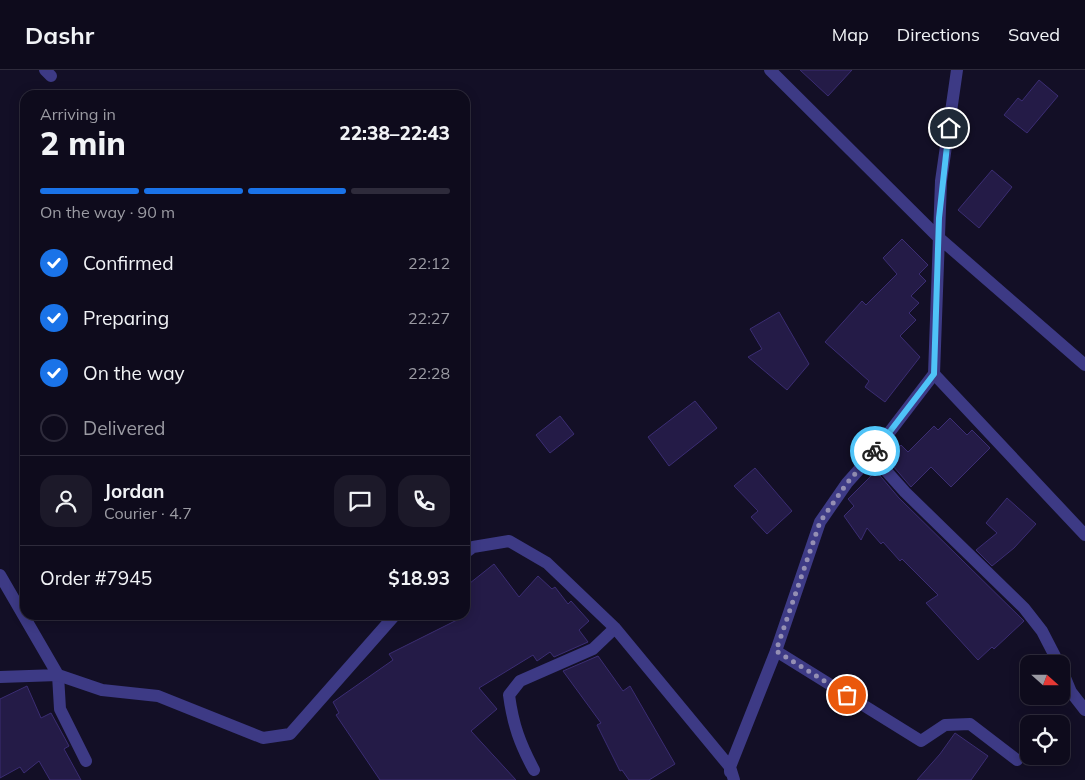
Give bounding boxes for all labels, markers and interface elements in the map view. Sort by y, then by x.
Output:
text: Dashr [25,20,94,50]
text: Map [832,23,869,46]
text: Directions [897,23,980,46]
text: Saved [1008,23,1060,46]
text: Arriving in [40,104,116,124]
pin [928,107,970,149]
icon: home [935,114,963,142]
text: 22:38–22:43 [339,121,450,145]
text: 2 min [40,123,126,163]
text: On the way · 90 m [40,202,175,222]
icon: check [40,249,68,277]
text: Confirmed [83,251,174,275]
text: 22:12 [408,253,450,273]
icon: check [40,304,68,332]
text: Preparing [83,306,169,330]
text: 22:27 [408,308,450,328]
icon: check [40,359,68,387]
text: On the way [83,361,185,385]
text: 22:28 [408,363,450,383]
text: Delivered [83,416,165,440]
courier [850,426,900,476]
icon: bike [861,437,889,465]
button: person [40,475,92,527]
button: chat [334,475,386,527]
button: phone [398,475,450,527]
text: Jordan [104,479,164,503]
text: Courier · 4.7 [104,503,192,523]
text: Order #7945 [40,566,152,590]
text: $18.93 [388,566,450,590]
north arrow [1020,655,1070,705]
map controls [1020,655,1070,765]
pin [826,674,868,716]
icon: bag [833,681,861,709]
button: locate [1020,715,1070,765]

